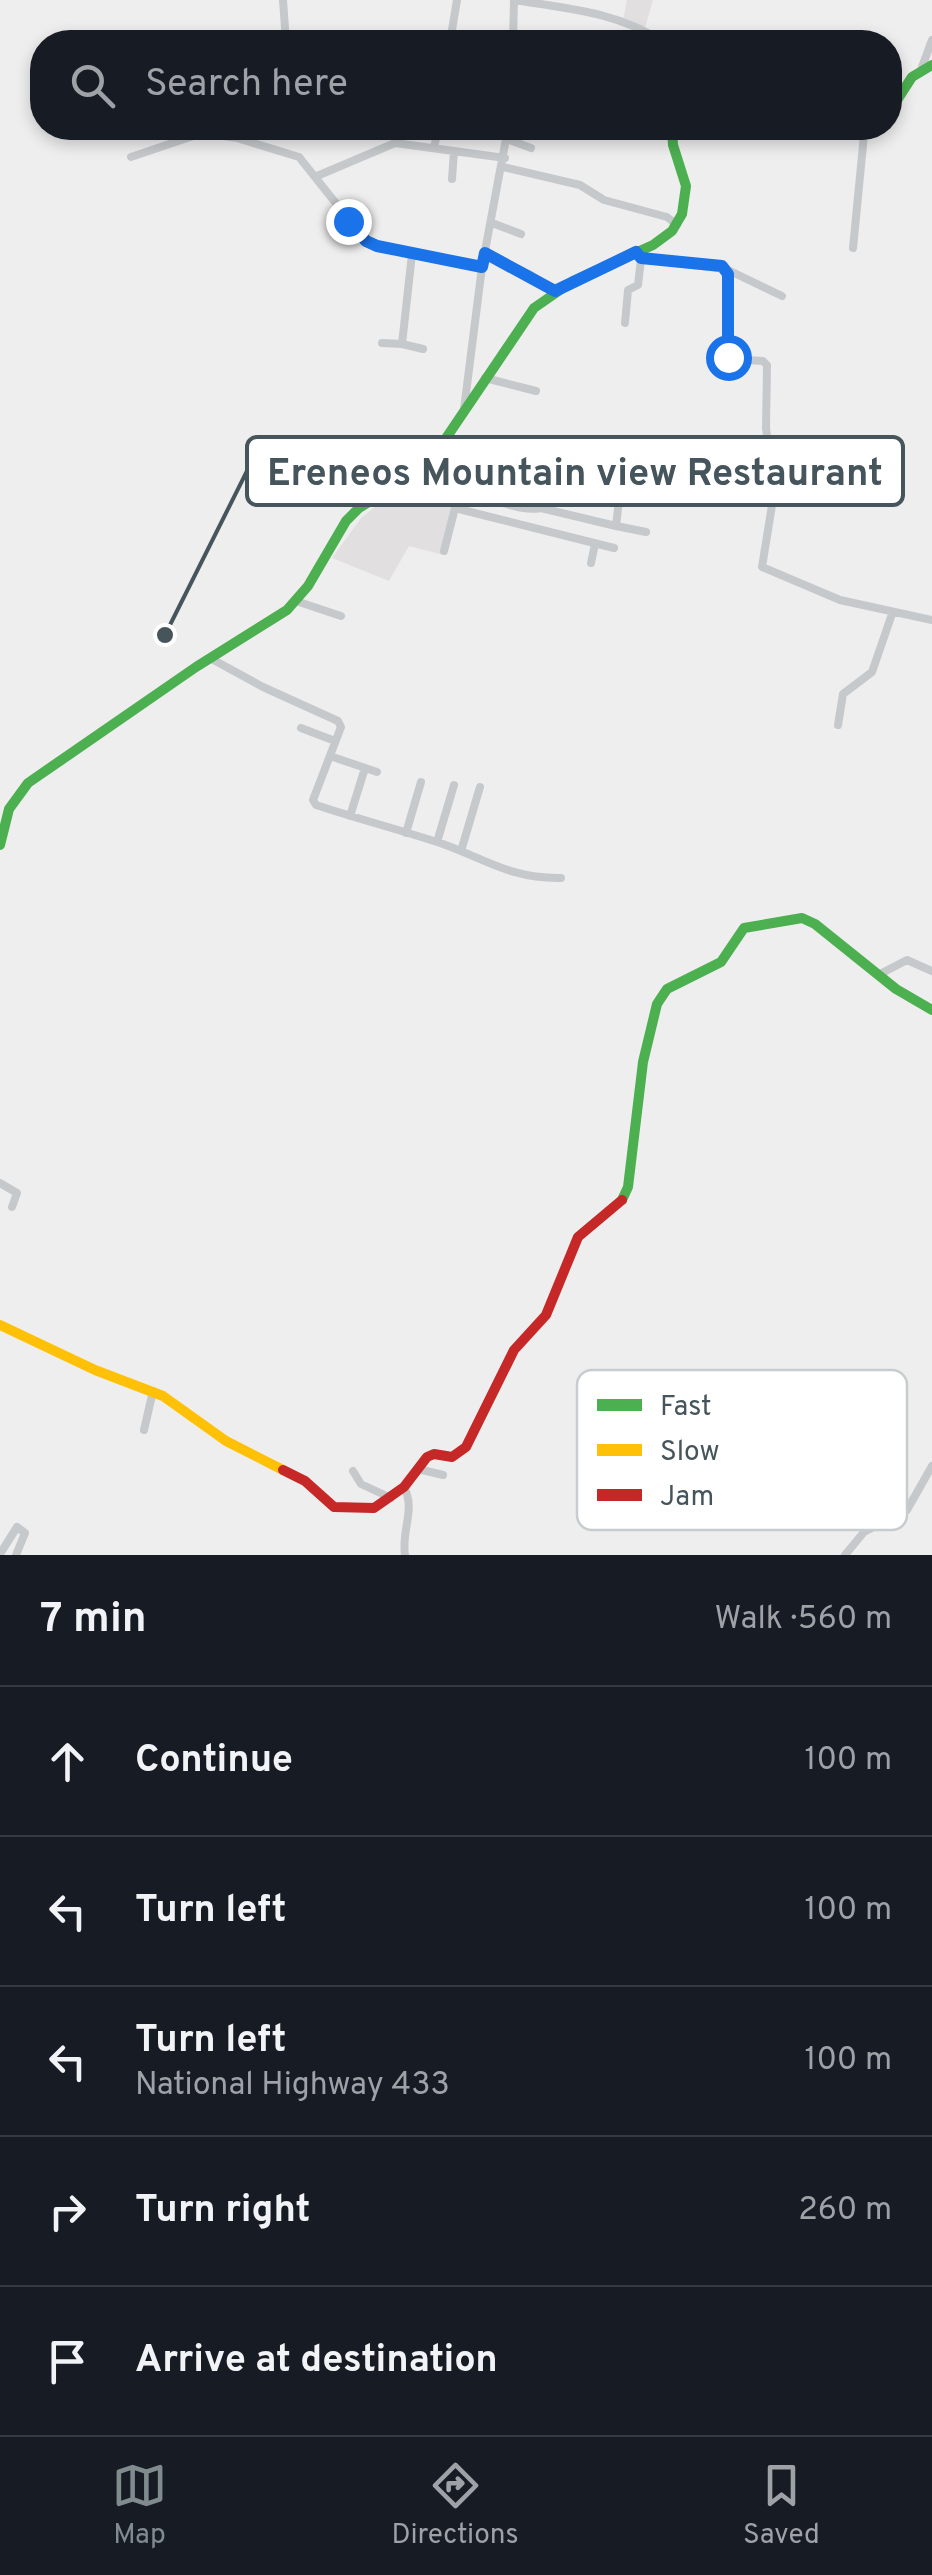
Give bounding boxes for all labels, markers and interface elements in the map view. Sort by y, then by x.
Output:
search box [30,30,902,140]
icon: search [65,58,120,113]
text: Search here [145,61,348,110]
route end [326,199,372,245]
route start [706,335,752,381]
callout: Ereneos Mountain view Restaurant [247,437,903,505]
text: Ereneos Mountain view Restaurant [267,451,883,500]
legend [577,1370,907,1530]
text: Fast [660,1390,712,1426]
text: Slow [660,1435,719,1471]
text: Jam [660,1480,714,1516]
text: 7 min [40,1594,147,1647]
text: Walk · 560 m [715,1600,892,1640]
icon: ahead [40,1734,95,1789]
text: Continue [135,1737,293,1786]
text: 100 m [805,1741,892,1781]
icon: left [40,1884,95,1939]
text: Turn left [135,1887,287,1936]
text: 100 m [805,1891,892,1931]
text: Turn left [135,2017,287,2066]
icon: left [40,2034,95,2089]
text: 100 m [805,2041,892,2081]
text: National Highway 433 [135,2066,450,2106]
icon: right [40,2184,95,2239]
text: Turn right [135,2187,310,2236]
text: 260 m [798,2191,892,2231]
icon: arrive [40,2334,95,2389]
text: Arrive at destination [135,2337,498,2386]
tab: Map [112,2458,167,2554]
tab: Directions [391,2458,519,2554]
tab: Saved [743,2458,820,2554]

